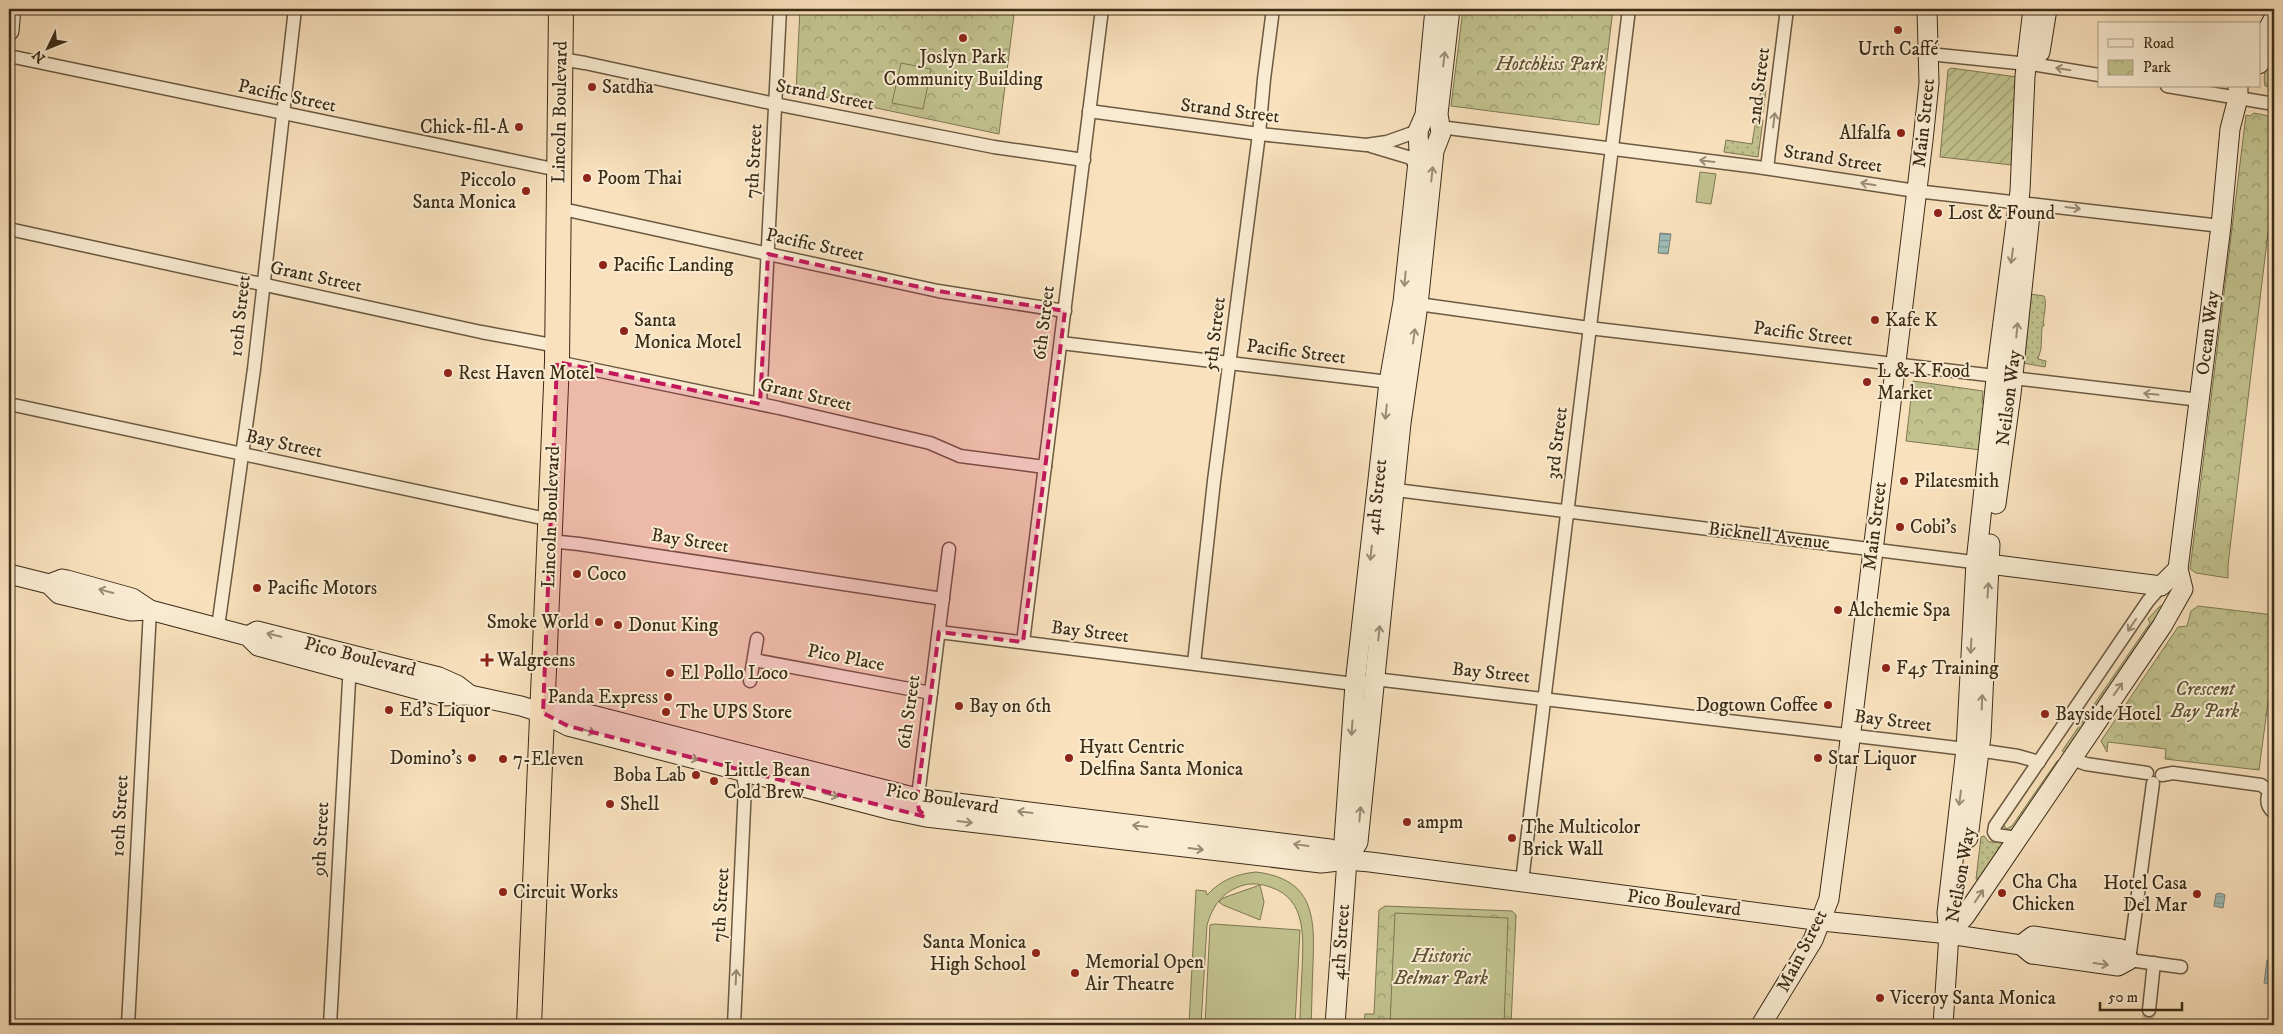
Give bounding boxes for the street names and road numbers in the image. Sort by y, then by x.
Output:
street label: Lincoln Boulevard [547,40,573,183]
street label: 2nd Street [1743,46,1775,126]
street label: Pacific Street [236,74,338,118]
street label: Strand Street [774,74,876,116]
street label: Main Street [1908,77,1940,169]
street label: Strand Street [1179,94,1281,128]
street label: 7th Street [741,123,767,199]
street label: Strand Street [1782,140,1884,178]
street label: Pacific Street [764,223,866,267]
street label: Grant Street [268,256,364,298]
street label: 10th Street [224,274,256,358]
street label: 6th Street [1028,284,1060,362]
street label: Ocean Way [2191,289,2225,377]
street label: 5th Street [1199,296,1231,372]
street label: Pacific Street [1752,316,1854,352]
street label: Pacific Street [1245,334,1347,370]
street label: Neilson Way [1992,348,2026,447]
street label: Grant Street [758,373,854,417]
street label: 3rd Street [1541,406,1573,480]
street label: Bay Street [243,425,325,463]
street label: Lincoln Boulevard [537,445,565,589]
street label: 4th Street [1362,458,1392,536]
street label: Main Street [1858,480,1892,572]
street label: Bicknell Avenue [1707,517,1831,555]
street label: Bay Street [650,524,730,558]
street label: Bay Street [1050,616,1130,648]
street label: Pico Boulevard [302,632,419,682]
street label: Pico Place [805,639,887,677]
street label: Bay Street [1451,657,1531,689]
street label: 6th Street [892,673,926,751]
street label: Bay Street [1853,705,1933,737]
street label: 10th Street [106,774,134,858]
street label: Pico Boulevard [884,779,1001,819]
street label: 9th Street [308,801,334,878]
street label: Neilson Way [1941,825,1981,925]
street label: 7th Street [708,867,734,943]
street label: Pico Boulevard [1626,885,1743,921]
street label: 4th Street [1327,903,1355,981]
street label: Main Street [1771,906,1833,996]

